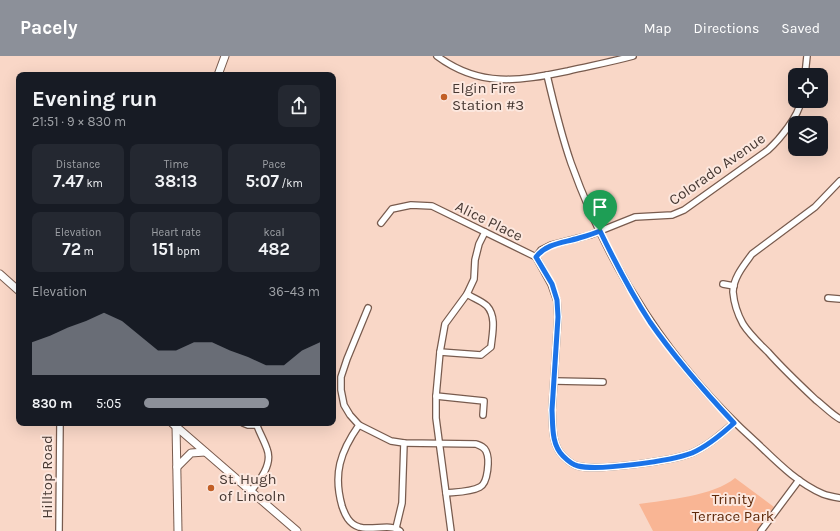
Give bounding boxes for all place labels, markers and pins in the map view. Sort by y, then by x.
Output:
place label: Elgin Fire Station #3 [452,79,524,114]
marker: Elgin Fire Station #3 [439,92,449,102]
pin [583,190,617,231]
place label: St. Hugh of Lincoln [219,470,286,505]
marker: St. Hugh of Lincoln [206,483,216,493]

